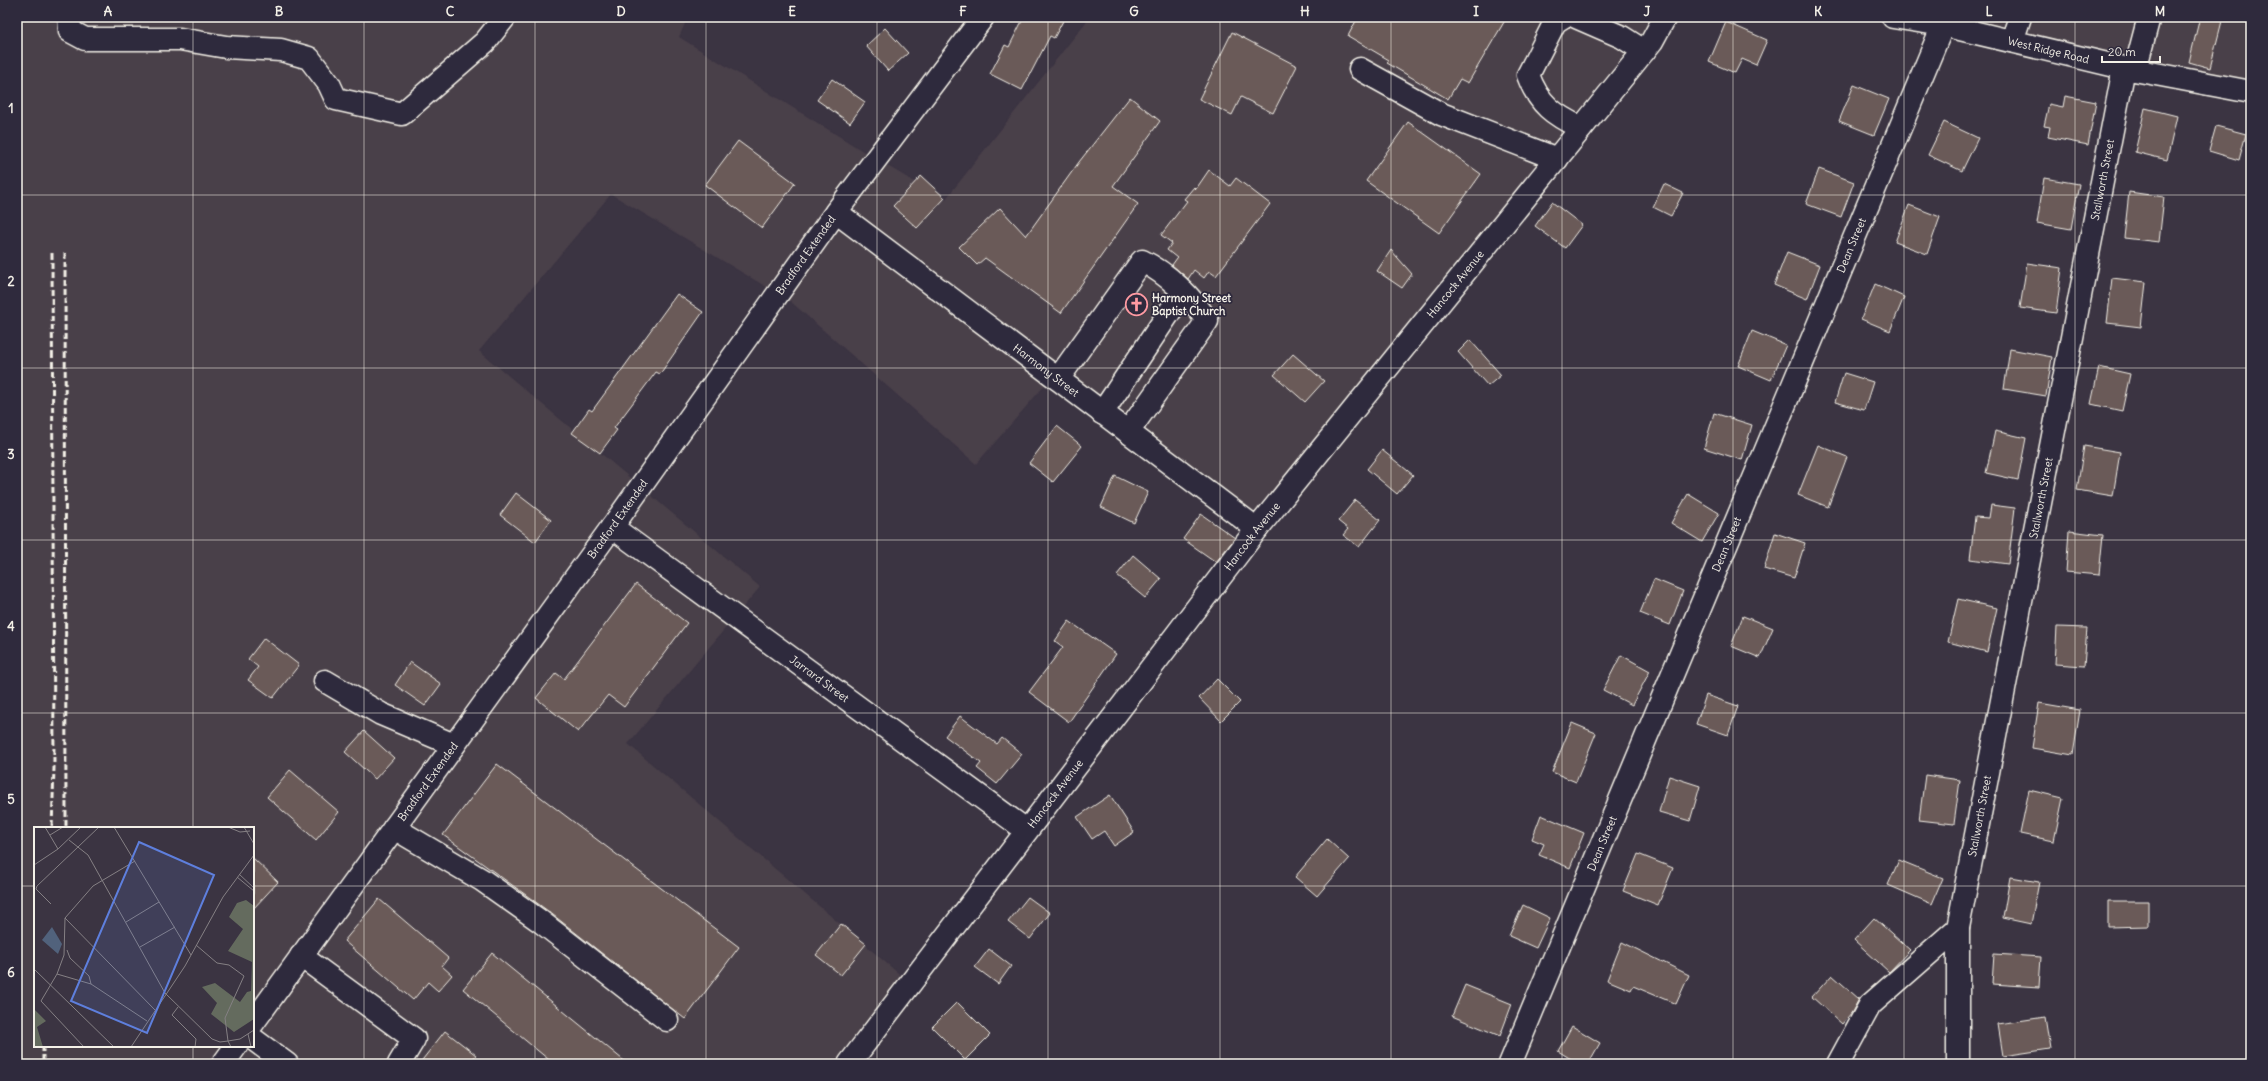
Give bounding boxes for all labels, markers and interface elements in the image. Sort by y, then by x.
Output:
text: A [104,3,113,20]
text: B [275,3,284,20]
text: C [446,3,455,20]
text: D [616,3,626,20]
text: E [788,3,796,20]
text: F [959,3,967,20]
text: G [1129,3,1139,20]
text: H [1300,3,1310,20]
text: I [1473,3,1479,20]
text: J [1644,3,1651,20]
text: K [1814,3,1823,20]
text: L [1985,3,1993,20]
text: M [2155,3,2165,20]
street label: West Ridge Road [2006,34,2091,67]
scale bar [2102,38,2160,64]
text: 20 m [2108,44,2136,59]
text: 1 [8,100,14,117]
street label: Stallworth Street [2088,138,2117,222]
street label: Bradford Extended [772,212,839,297]
street label: Dean Street [1834,215,1869,275]
street label: Hancock Avenue [1424,247,1487,321]
text: 2 [7,273,15,290]
church icon: Harmony Street Baptist Church [1124,291,1150,317]
place label: Harmony Street Baptist Church [1152,291,1231,319]
street label: Harmony Street [1010,341,1082,400]
text: 3 [7,446,15,463]
street label: Stallworth Street [2026,456,2056,540]
street label: Bradford Extended [584,476,651,561]
street label: Hancock Avenue [1221,499,1283,573]
street label: Dean Street [1709,514,1744,574]
text: 4 [7,618,15,635]
street label: Jarrard Street [787,652,852,705]
street label: Bradford Extended [394,739,461,824]
street label: Hancock Avenue [1024,756,1086,831]
street label: Stallworth Street [1965,774,1994,858]
text: 5 [7,791,15,808]
street label: Dean Street [1584,813,1620,873]
inset map [34,827,254,1047]
text: 6 [7,964,15,981]

